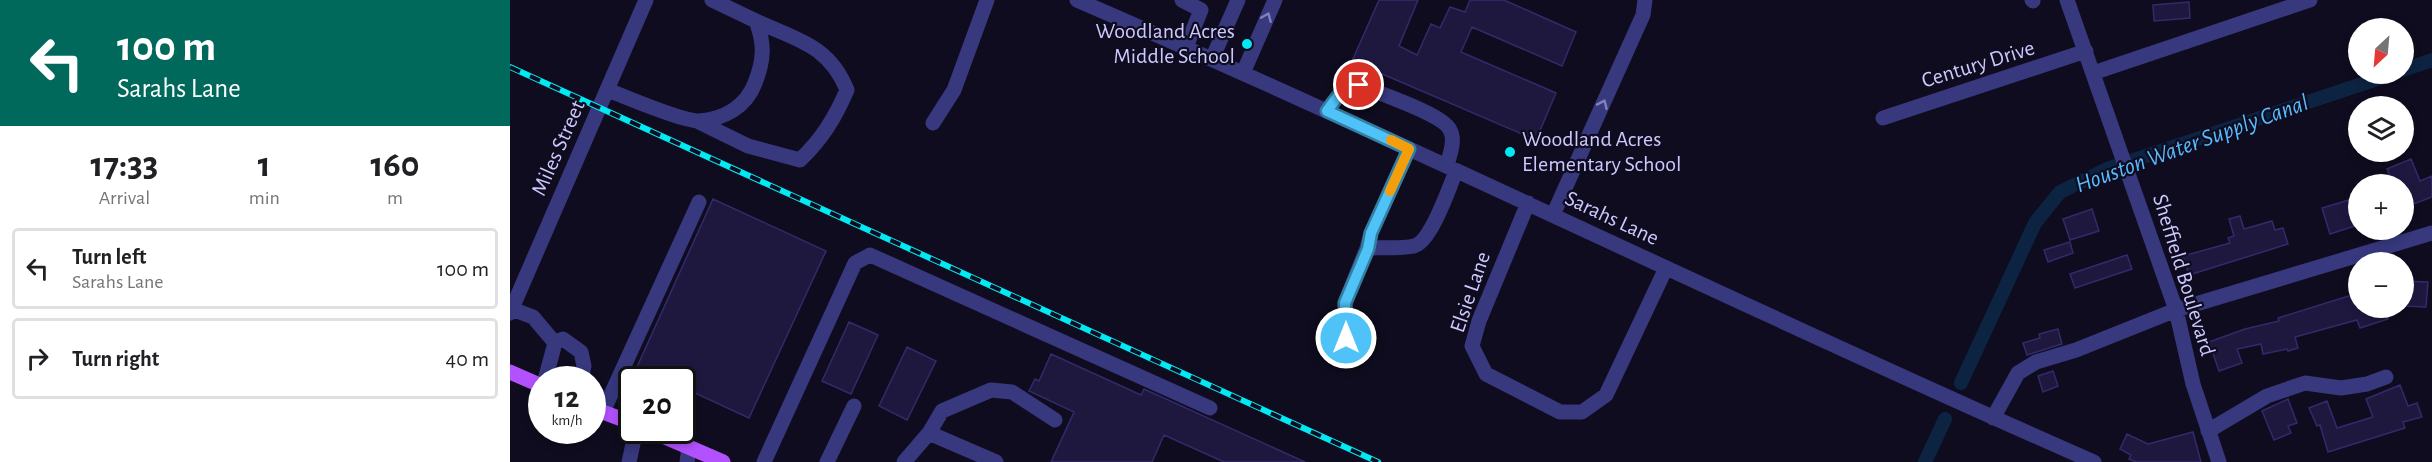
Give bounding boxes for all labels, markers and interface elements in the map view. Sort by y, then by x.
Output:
one-way arrow [1260,12,1272,23]
north arrow [2348,18,2414,84]
map controls [2348,18,2414,318]
place label: Woodland Acres Middle School [1096,20,1235,67]
icon: left [18,24,96,102]
text: 100 m [117,26,216,68]
street label: Century Drive [1919,36,2037,92]
marker: Woodland Acres Middle School [1240,37,1254,51]
pin [1333,59,1384,110]
icon: arrive [1342,68,1375,101]
text: Sarahs Lane [117,75,241,102]
water label: Houston Water Supply Canal [2072,91,2312,197]
button: layers [2348,96,2414,162]
street label: Miles Street [527,97,589,199]
one-way arrow [1596,99,1608,110]
place label: Woodland Acres Elementary School [1522,128,1682,175]
marker: Woodland Acres Elementary School [1503,145,1517,159]
text: 17:33 [90,147,158,183]
text: 1 [258,147,271,183]
text: 160 [370,147,419,183]
button: + [2348,174,2414,240]
street label: Sarahs Lane [1562,187,1662,249]
text: Arrival [99,188,150,208]
text: min [249,188,280,208]
text: m [387,188,403,208]
street label: Sheffield Boulevard [2149,192,2219,358]
text: Turn left [72,246,146,268]
street label: Elsie Lane [1446,249,1494,335]
icon: left [21,252,54,285]
button: − [2348,252,2414,318]
text: 100 m [437,258,489,280]
text: Sarahs Lane [72,272,164,292]
position arrow [1314,306,1378,370]
icon: right [21,342,54,375]
text: Turn right [72,348,159,370]
text: 40 m [446,348,489,370]
speed limit sign: 20 [618,366,696,444]
text: 12 [555,383,579,413]
text: km/h [552,413,582,428]

